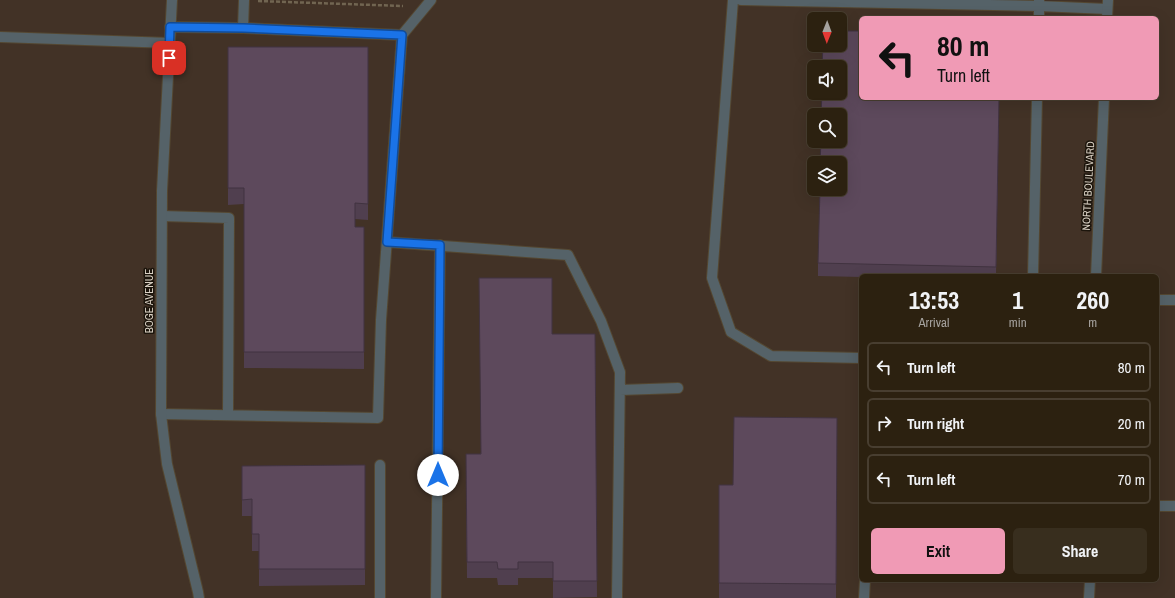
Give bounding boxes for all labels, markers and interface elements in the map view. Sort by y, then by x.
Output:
north arrow [807,12,847,52]
map controls [807,12,847,196]
text: 80 m [937,27,989,65]
icon: left [871,32,923,84]
pin [152,41,186,75]
icon: arrive [158,47,180,69]
button: sound [807,60,847,100]
text: Turn left [937,63,990,88]
button: search [807,108,847,148]
street label: NORTH BOULEVARD [1079,141,1097,231]
button: layers [807,156,847,196]
street label: BOGE AVENUE [142,269,156,333]
text: 13:53 [909,284,959,316]
text: 1 [1012,284,1023,316]
text: 260 [1076,284,1109,316]
text: Arrival [919,314,949,331]
text: min [1009,314,1027,331]
text: m [1088,314,1097,331]
icon: left [873,356,895,378]
text: Turn left [907,357,955,378]
text: 80 m [1118,357,1145,378]
icon: right [873,412,895,434]
text: Turn right [907,413,964,434]
text: 20 m [1118,413,1145,434]
position arrow [417,454,459,496]
icon: left [873,468,895,490]
text: Turn left [907,469,955,490]
text: 70 m [1118,469,1145,490]
button: Exit [871,528,1005,574]
button: Share [1013,528,1147,574]

